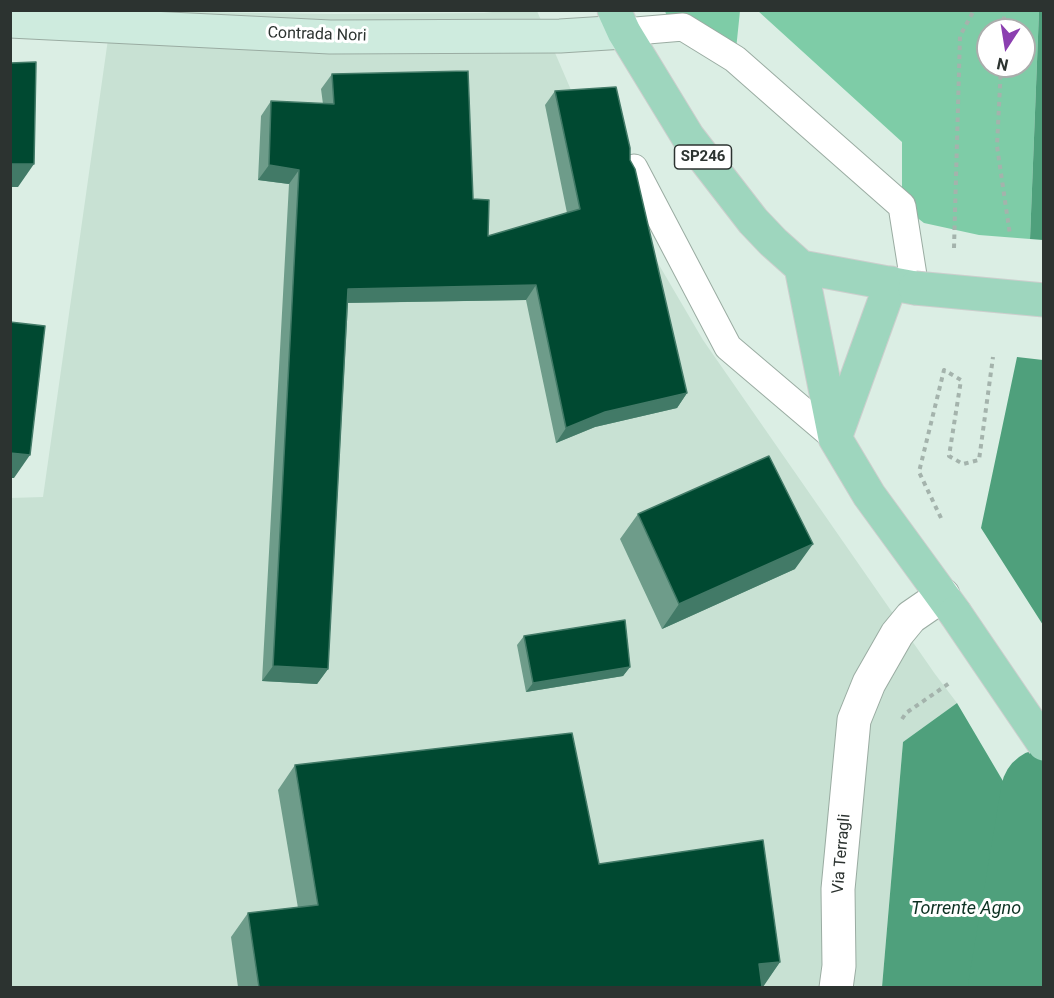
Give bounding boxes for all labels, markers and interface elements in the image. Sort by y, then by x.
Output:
north arrow [976,18,1036,78]
street label: Contrada Nori [267,24,367,46]
text: N [995,54,1010,75]
road number: SP246 [674,145,732,169]
street label: Via Terragli [829,813,855,895]
water label: Torrente Agno [911,898,1021,920]

